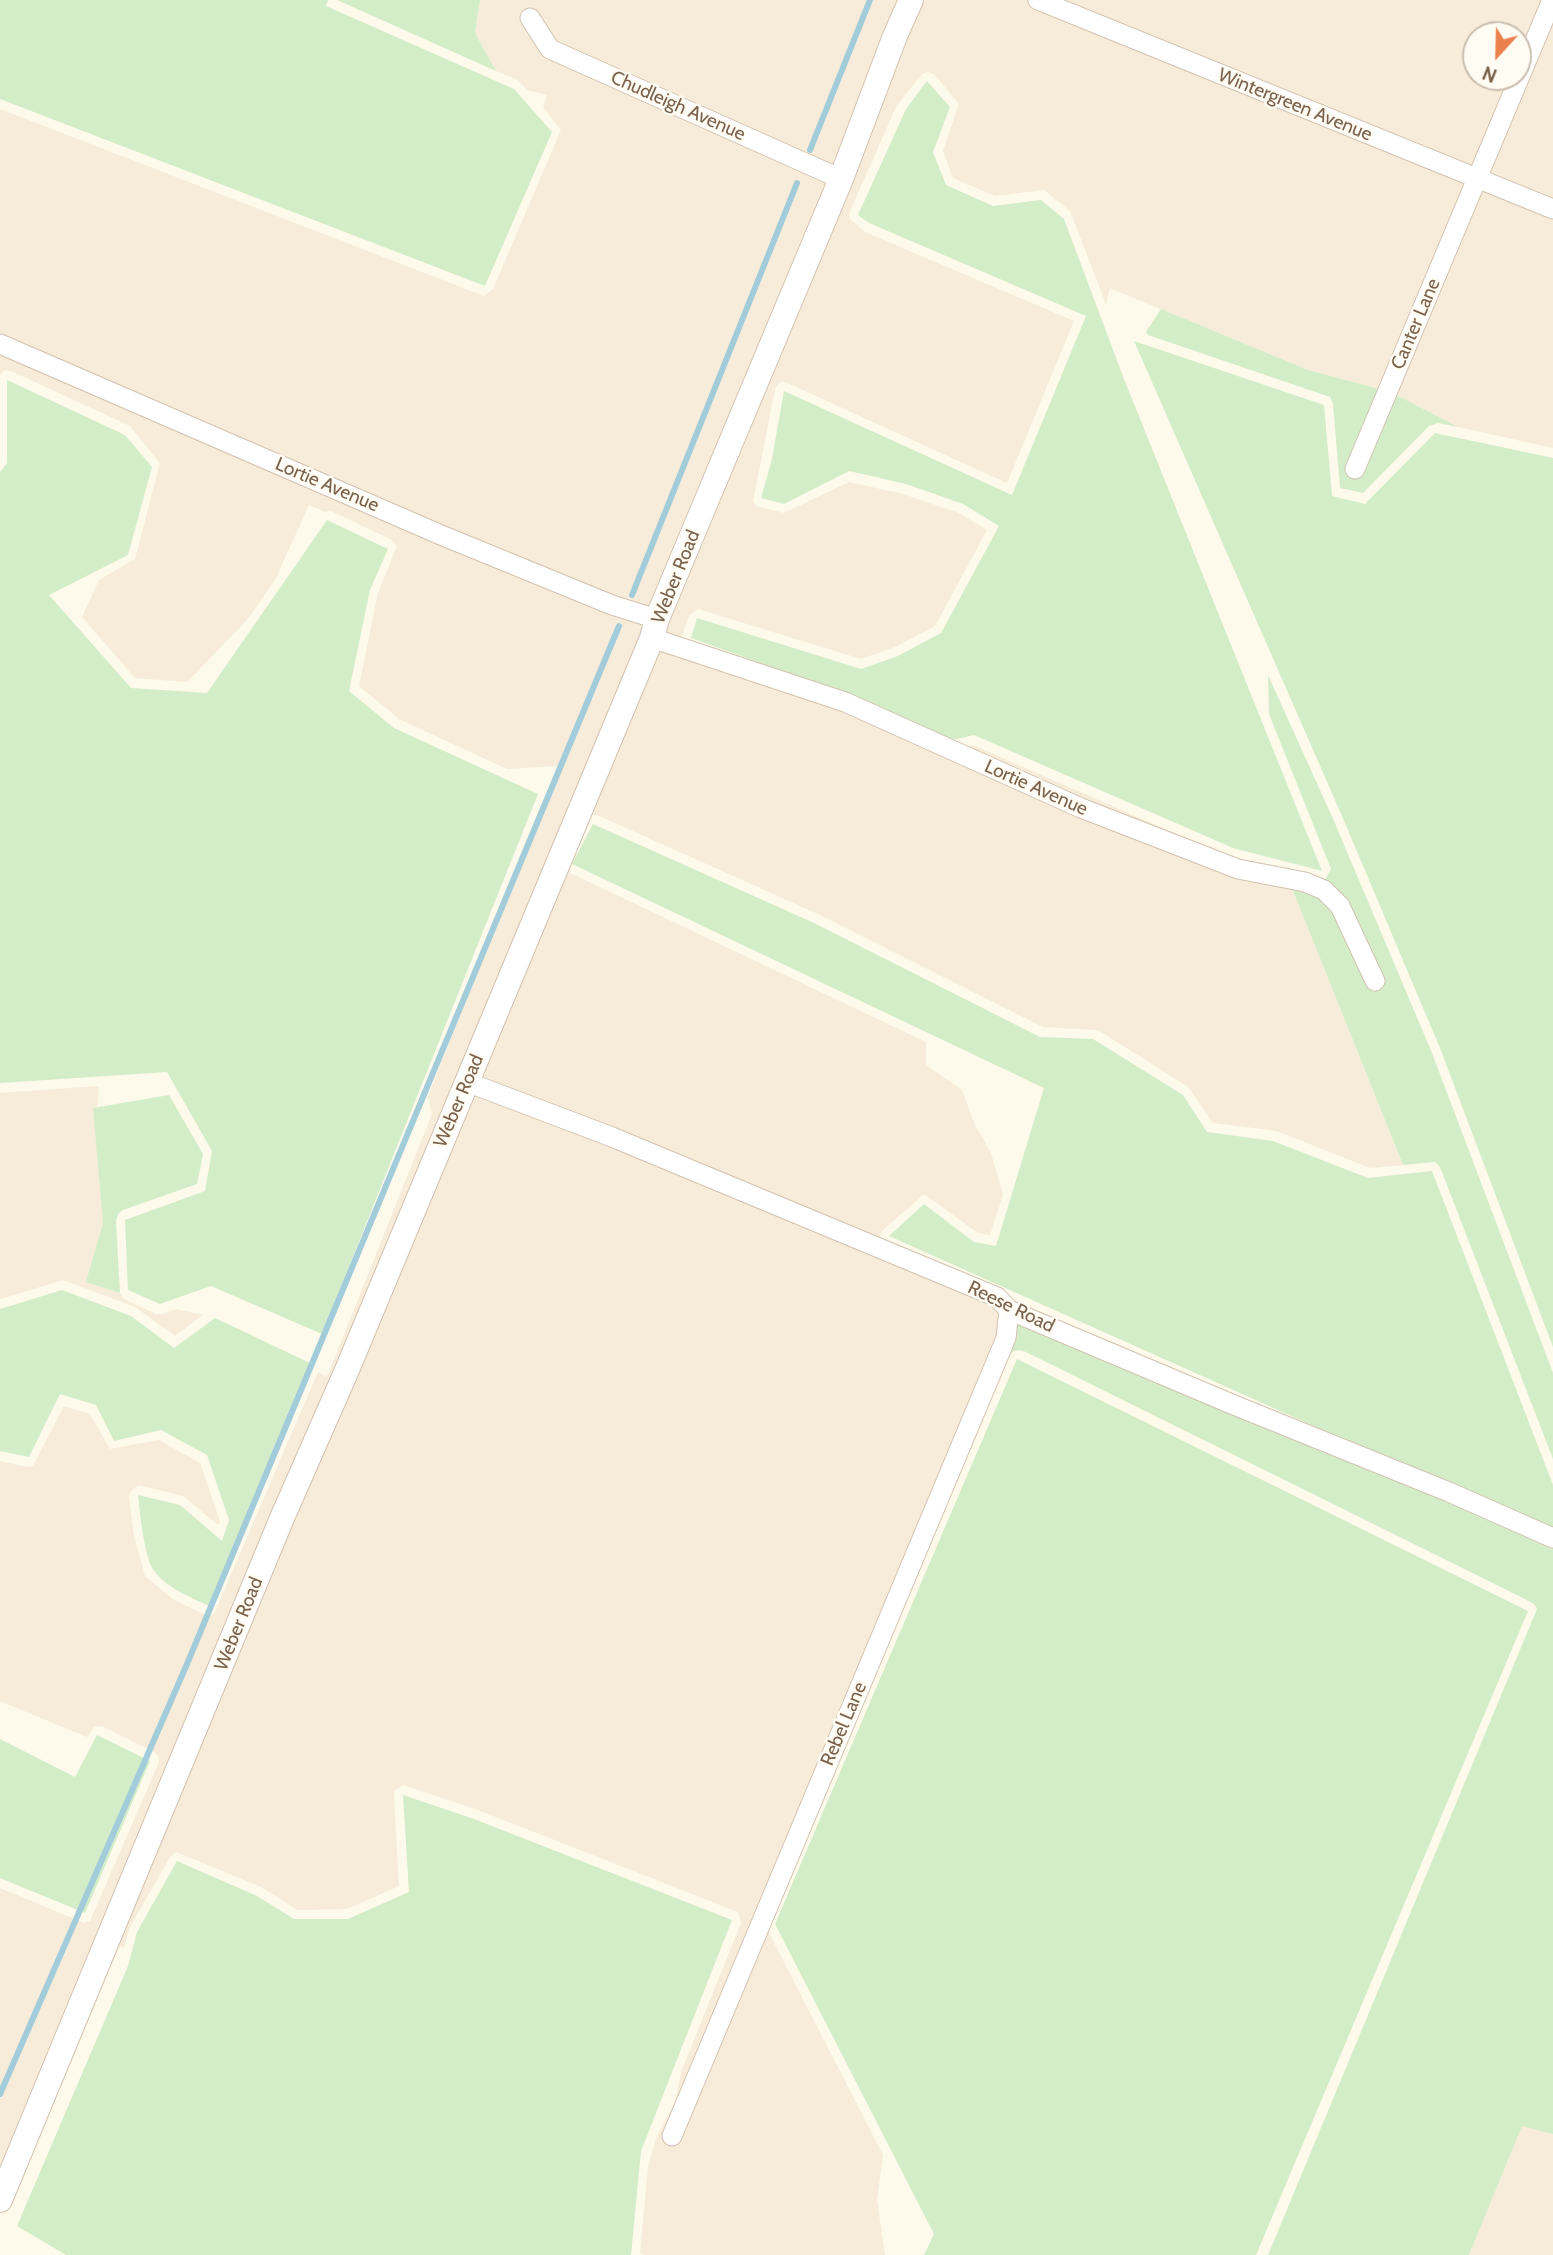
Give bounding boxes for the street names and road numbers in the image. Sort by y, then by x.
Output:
street label: Wintergreen Avenue [1215,64,1375,146]
street label: Chudleigh Avenue [607,66,749,146]
street label: Canter Lane [1387,275,1445,373]
street label: Lortie Avenue [272,453,382,517]
street label: Weber Road [647,527,705,627]
street label: Lortie Avenue [981,755,1091,821]
street label: Weber Road [429,1051,489,1151]
street label: Reese Road [964,1276,1058,1338]
street label: Weber Road [210,1574,268,1674]
street label: Rebel Lane [816,1679,872,1769]

